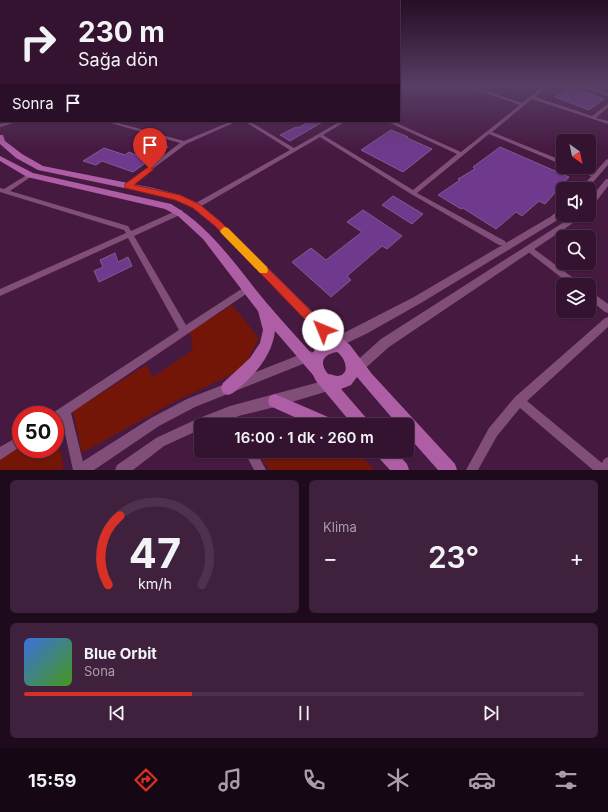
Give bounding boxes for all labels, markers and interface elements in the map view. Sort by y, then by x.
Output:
text: 230 m [78,15,165,49]
icon: right [12,16,64,68]
text: Sağa dön [78,49,158,70]
icon: arrive [62,92,84,114]
text: Sonra [12,94,54,113]
pin [133,128,167,169]
icon: arrive [139,134,161,156]
north arrow [556,134,596,174]
map controls [556,134,596,318]
button: sound [556,182,596,222]
button: search [556,230,596,270]
button: layers [556,278,596,318]
position arrow [302,309,344,351]
speed limit sign: 50 [12,406,64,458]
text: 16:00 · 1 dk · 260 m [234,428,374,447]
text: Klima [323,519,357,535]
text: 47 [128,527,181,577]
text: 23° [428,539,479,575]
text: − [323,545,338,571]
text: + [569,545,584,571]
text: km/h [138,574,171,591]
text: Blue Orbit [84,644,157,663]
text: Sona [84,663,115,679]
icon: previous [106,702,128,724]
icon: pause [293,702,315,724]
icon: next [480,702,502,724]
icon: directions [132,766,160,794]
icon: music [216,766,244,794]
icon: phone [300,766,328,794]
icon: climate [384,766,412,794]
icon: car [468,766,496,794]
icon: filters [552,766,580,794]
text: 15:59 [28,770,76,791]

